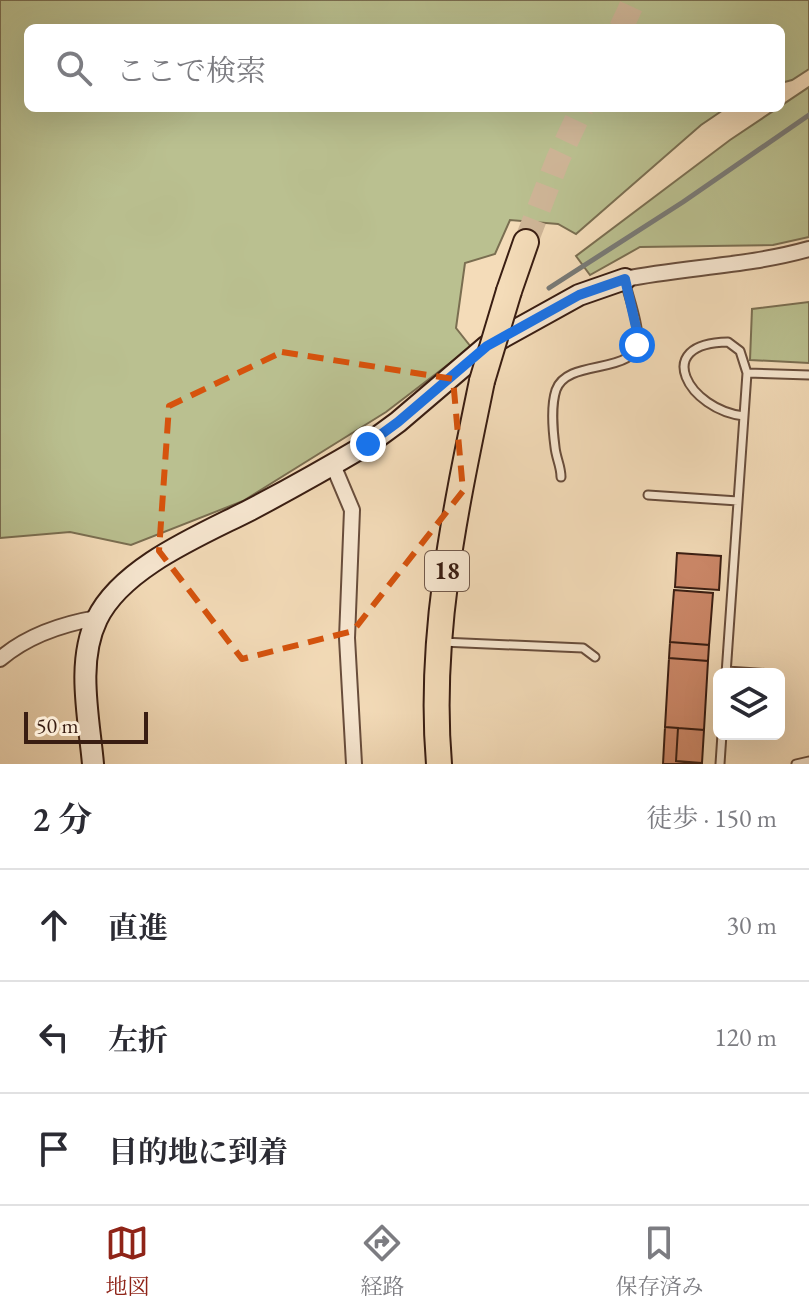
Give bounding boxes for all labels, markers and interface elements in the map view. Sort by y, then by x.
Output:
search box [24,24,785,112]
icon: search [52,46,96,90]
text: ここで検索 [116,51,266,90]
route start [619,327,655,363]
route end [350,426,386,462]
road number: 18 [425,551,469,591]
map controls [713,668,785,740]
button: layers [713,668,785,740]
scale bar [24,708,148,744]
text: 50 m [36,711,79,740]
text: 2 分 [32,797,92,841]
text: 徒歩 · 150 m [647,801,777,835]
icon: ahead [32,903,76,947]
text: 直進 [108,908,168,947]
text: 30 m [727,908,777,942]
icon: left [32,1015,76,1059]
text: 左折 [108,1020,168,1059]
text: 120 m [714,1020,777,1054]
icon: arrive [32,1127,76,1171]
text: 目的地に到着 [108,1132,288,1171]
tab: 地図 [105,1221,150,1301]
tab: 経路 [360,1221,405,1301]
tab: 保存済み [615,1221,704,1301]

